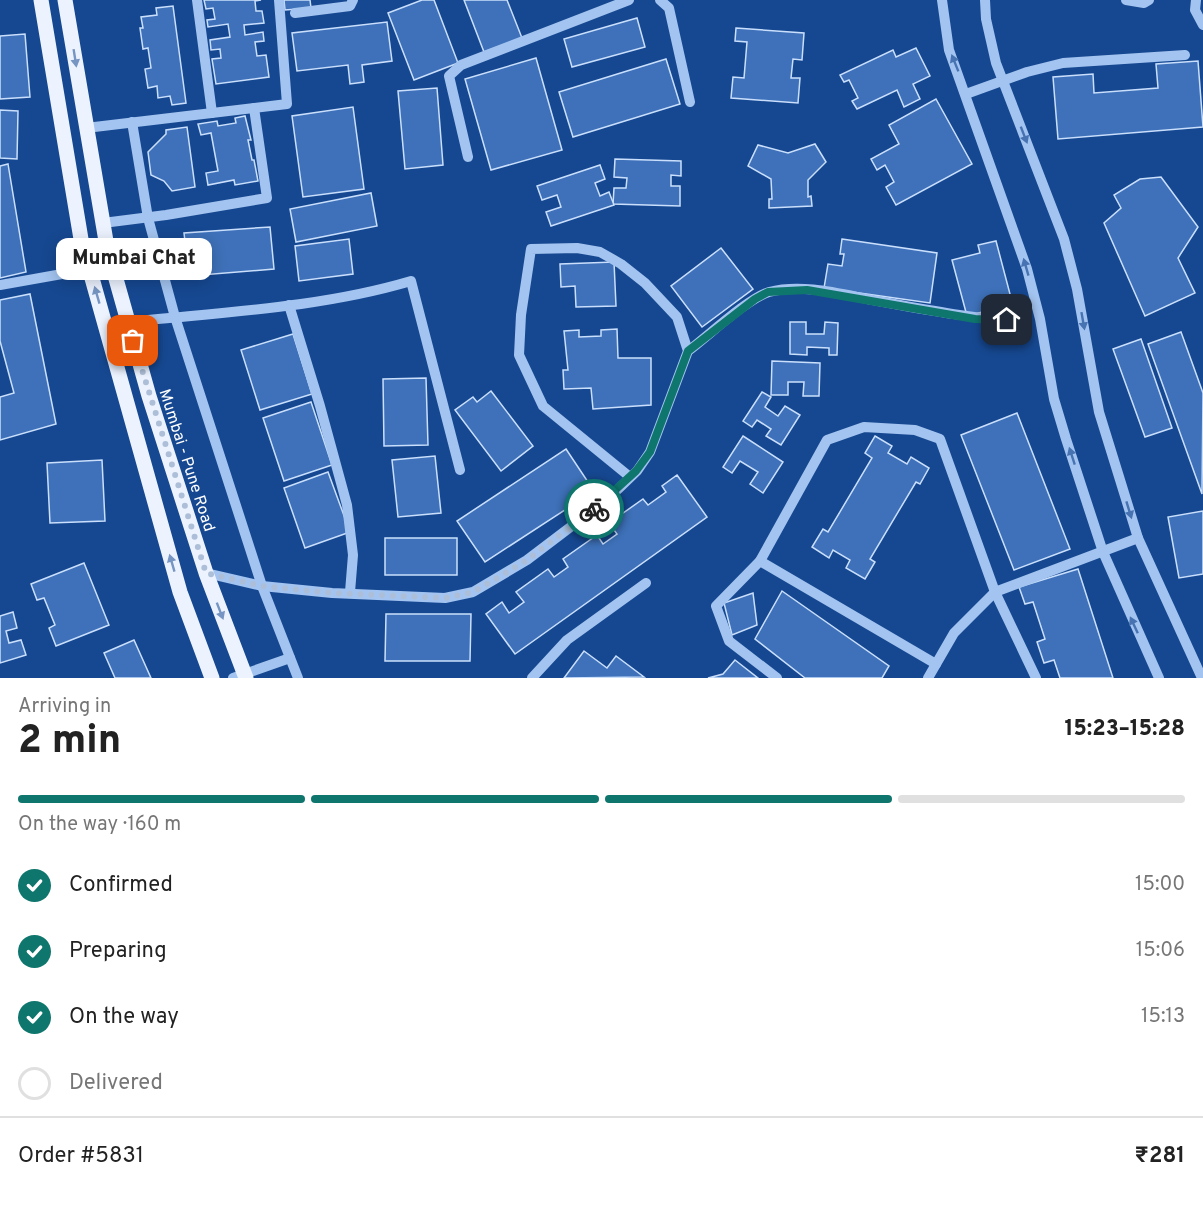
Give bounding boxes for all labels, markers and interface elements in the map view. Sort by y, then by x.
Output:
one-way arrow [70,48,79,67]
one-way arrow [950,54,959,72]
one-way arrow [1020,126,1030,144]
callout: Mumbai Chat [55,239,211,281]
text: Mumbai Chat [72,246,196,272]
one-way arrow [1021,258,1030,276]
one-way arrow [92,286,101,304]
pin [981,294,1032,345]
icon: home [990,303,1023,336]
one-way arrow [1078,311,1087,330]
pin [107,315,158,366]
icon: bag [116,324,149,357]
street label: Mumbai - Pune Road [154,387,219,534]
one-way arrow [1066,447,1076,465]
courier [564,479,624,539]
icon: bike [578,493,611,526]
one-way arrow [1125,501,1134,519]
one-way arrow [167,554,176,572]
one-way arrow [216,602,226,620]
one-way arrow [1129,616,1139,634]
text: Arriving in [18,694,111,720]
text: 15:23–15:28 [1064,716,1185,743]
text: 2 min [18,718,121,767]
text: On the way · 160 m [18,812,181,838]
icon: check [18,869,51,902]
text: Confirmed [69,872,173,899]
text: 15:00 [1135,872,1185,898]
icon: check [18,935,51,968]
text: Preparing [69,938,167,965]
text: 15:06 [1136,938,1185,964]
icon: check [18,1001,51,1034]
text: On the way [69,1004,179,1031]
text: 15:13 [1141,1004,1185,1030]
text: Delivered [69,1070,163,1097]
text: Order #5831 [18,1143,144,1170]
text: ₹281 [1134,1143,1185,1170]

